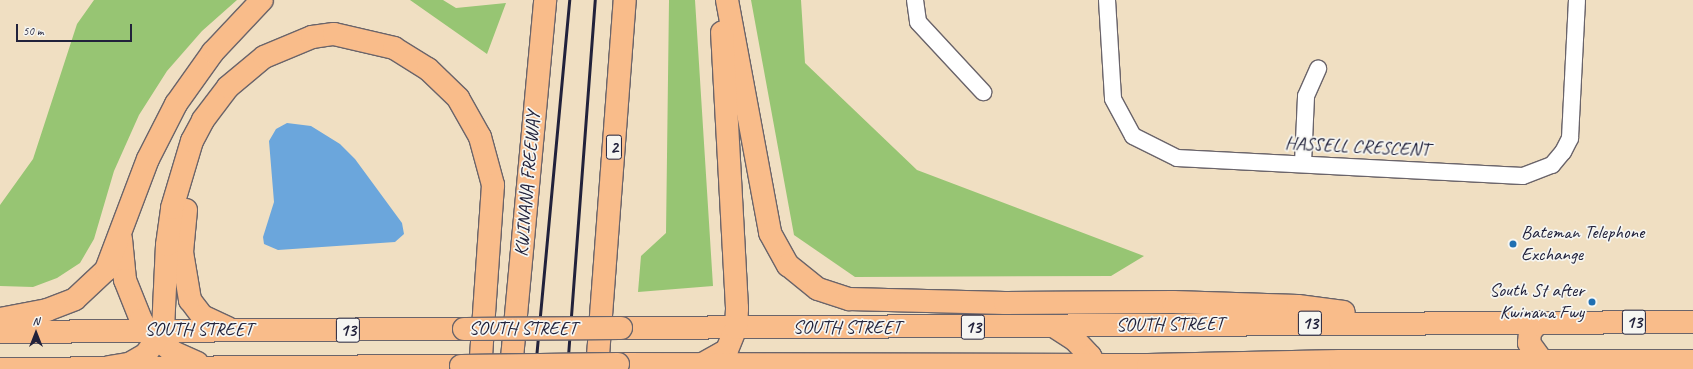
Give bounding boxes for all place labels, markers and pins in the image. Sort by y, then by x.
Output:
place label: Bateman Telephone Exchange [1521,222,1644,266]
marker: Bateman Telephone Exchange [1508,239,1518,249]
place label: South St after Kwinana Fwy [1489,280,1584,324]
marker: South St after Kwinana Fwy [1587,297,1597,307]

